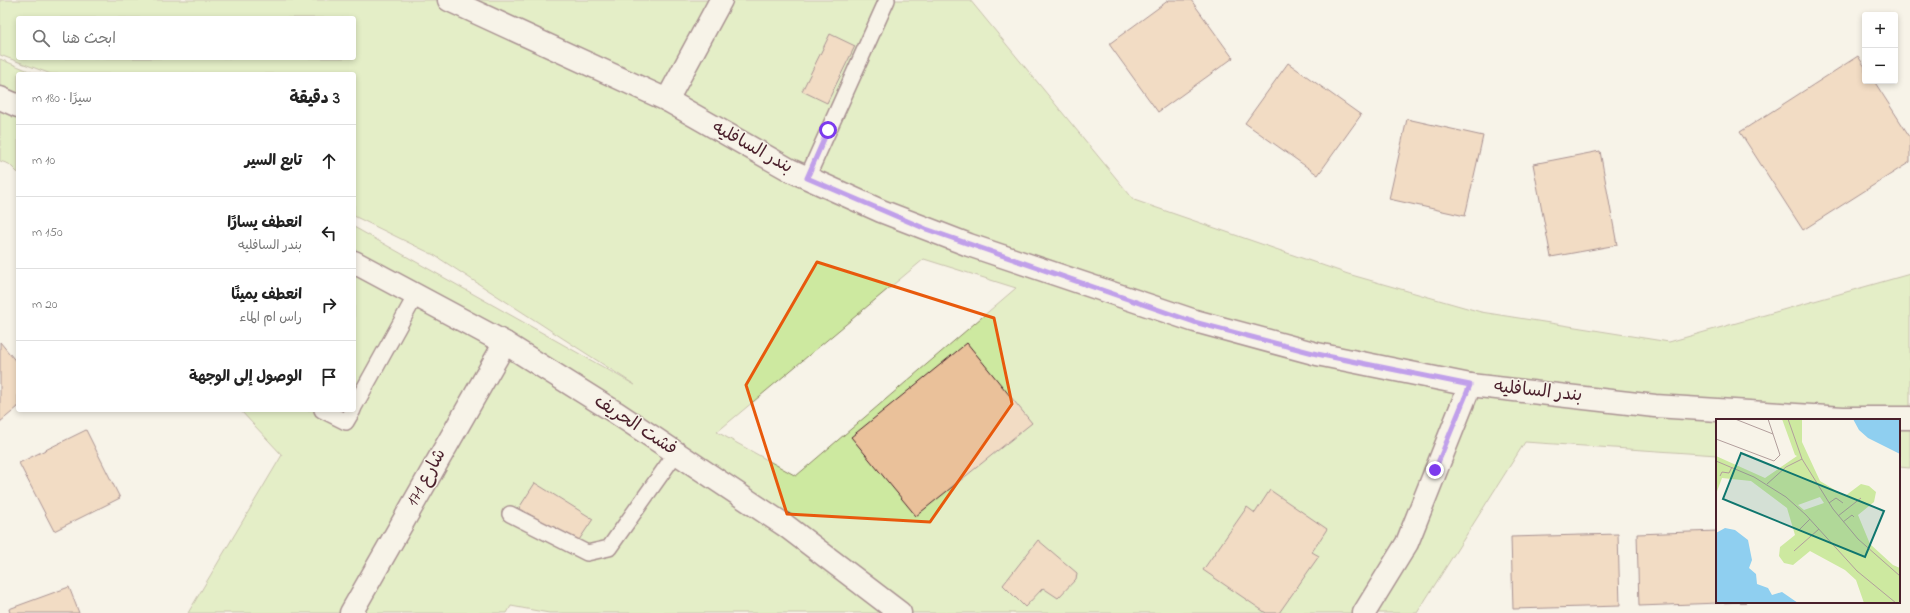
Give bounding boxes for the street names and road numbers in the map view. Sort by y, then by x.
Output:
street label: بندر السافليه [707,115,797,181]
street label: بندر السافليه [1493,374,1583,410]
street label: فشت الحريف [588,389,682,463]
street label: شارع 171 [401,444,453,512]

